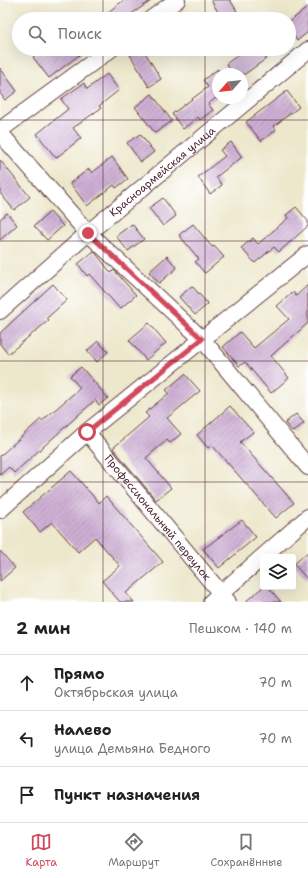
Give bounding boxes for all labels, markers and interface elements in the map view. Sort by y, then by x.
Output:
search box [12,12,296,56]
icon: search [26,23,48,45]
text: Поиск [58,24,102,44]
north arrow [212,68,248,104]
street label: Красноармейская улица [106,123,218,220]
route end [79,224,97,242]
route start [78,423,96,441]
street label: Профессиональный переулок [101,451,215,584]
map controls [260,554,296,590]
button: layers [260,554,296,590]
text: 2 мин [16,617,71,639]
text: Пешком · 140 m [189,620,292,637]
text: Прямо [54,664,104,684]
icon: ahead [16,672,38,694]
text: 70 m [258,674,292,691]
text: Октябрьская улица [54,684,178,701]
text: Налево [54,720,112,740]
icon: left [16,728,38,750]
text: 70 m [258,730,292,747]
text: улица Демьяна Бедного [54,740,211,757]
icon: arrive [16,784,38,806]
text: Пункт назначения [54,785,200,805]
tab: Карта [26,831,57,870]
tab: Маршрут [108,831,159,870]
tab: Сохранённые [211,831,282,870]

